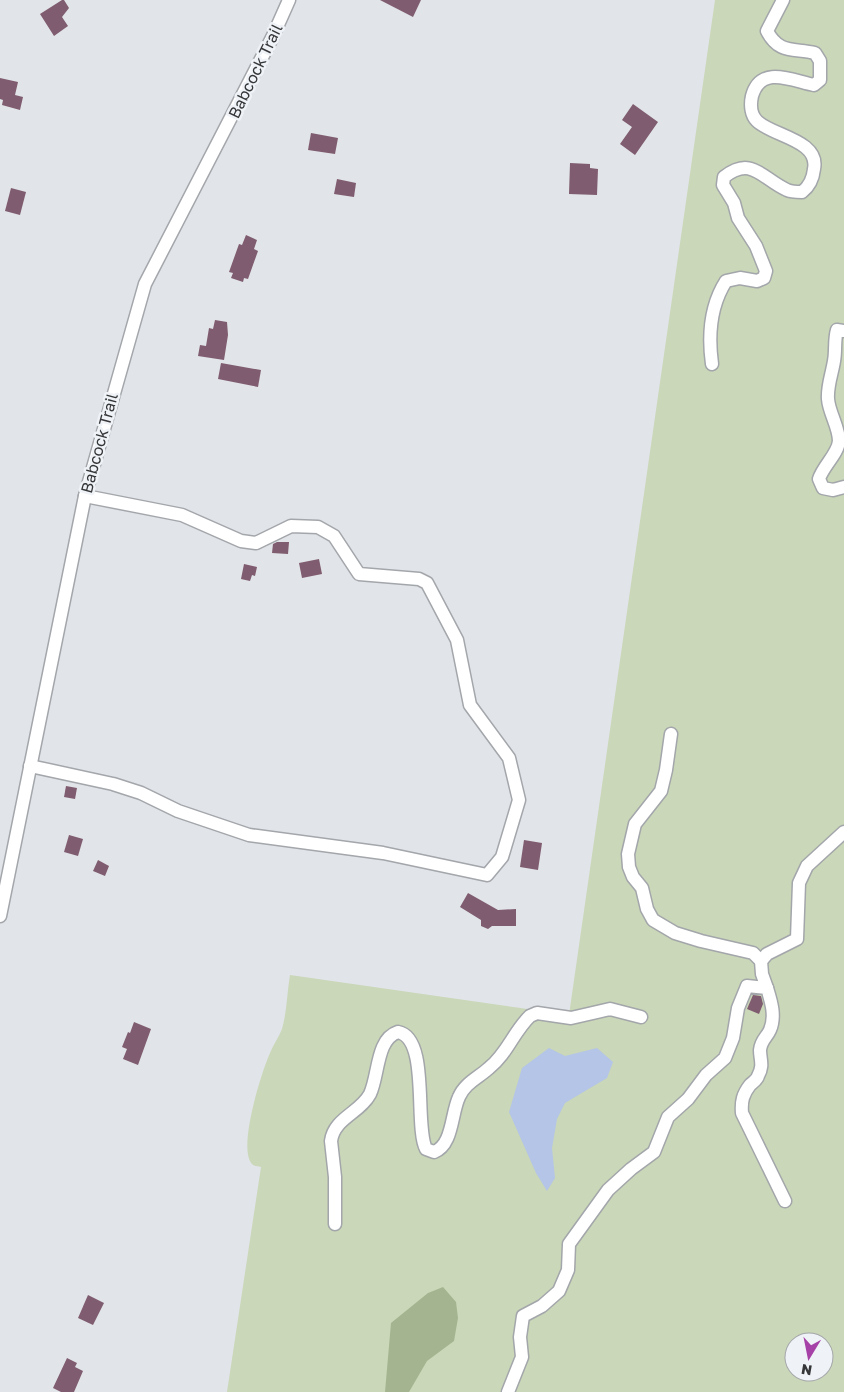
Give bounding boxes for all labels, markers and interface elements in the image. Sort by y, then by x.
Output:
street label: Babcock Trail [224,20,286,122]
street label: Babcock Trail [76,391,122,495]
north arrow [784,1332,834,1382]
text: N [800,1361,813,1380]

